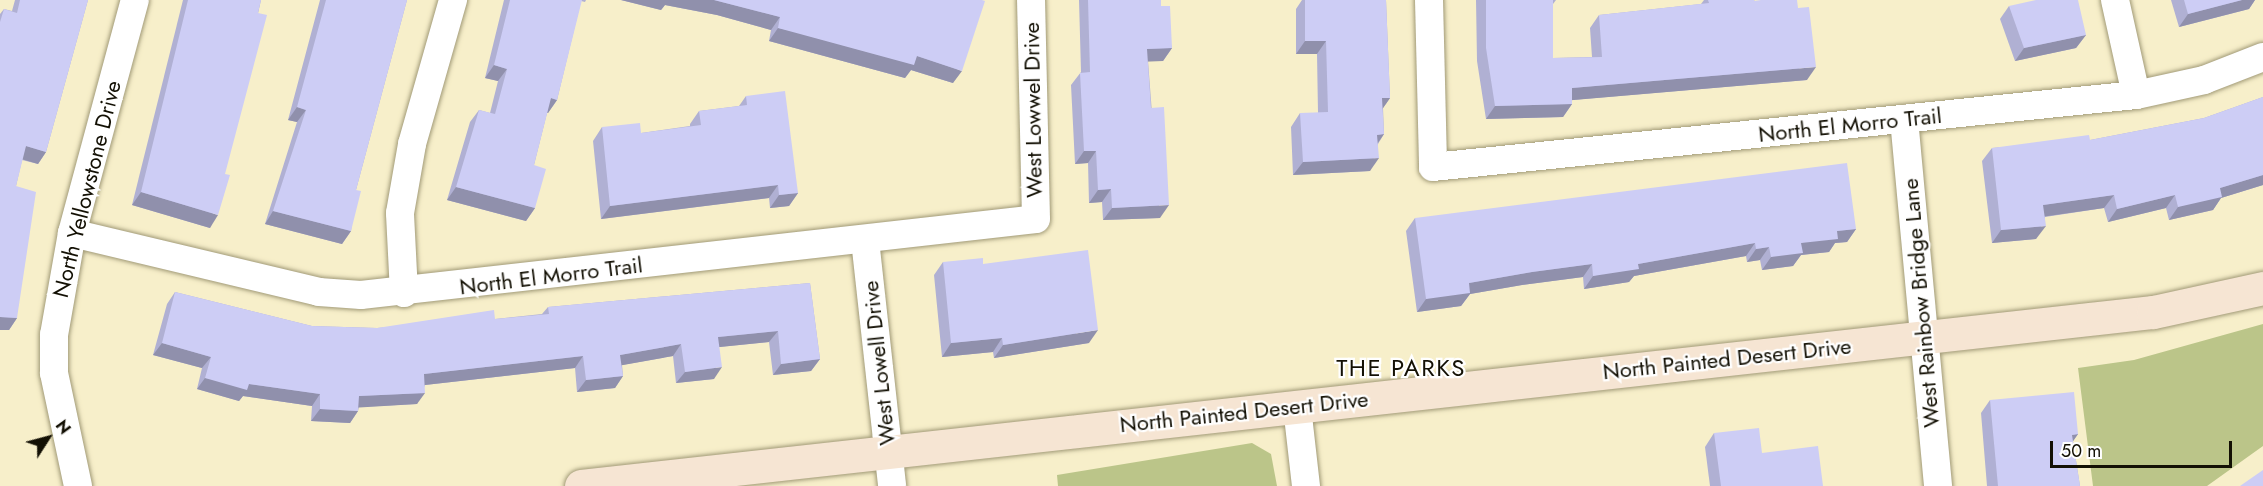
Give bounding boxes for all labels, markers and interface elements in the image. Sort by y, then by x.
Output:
street label: West Lowwel Drive [1018,22,1048,198]
street label: North Yellowstone Drive [47,78,127,300]
street label: North El Morro Trail [1757,102,1943,148]
street label: West Rainbow Bridge Lane [1897,177,1945,429]
street label: North El Morro Trail [458,252,644,300]
street label: West Lowell Drive [857,279,901,447]
street label: North Painted Desert Drive [1601,333,1853,385]
district label: THE PARKS [1336,354,1466,382]
street label: North Painted Desert Drive [1118,386,1370,438]
north arrow [18,408,78,468]
text: N [50,415,76,439]
scale bar [2053,429,2234,467]
text: 50 m [2061,438,2101,464]

